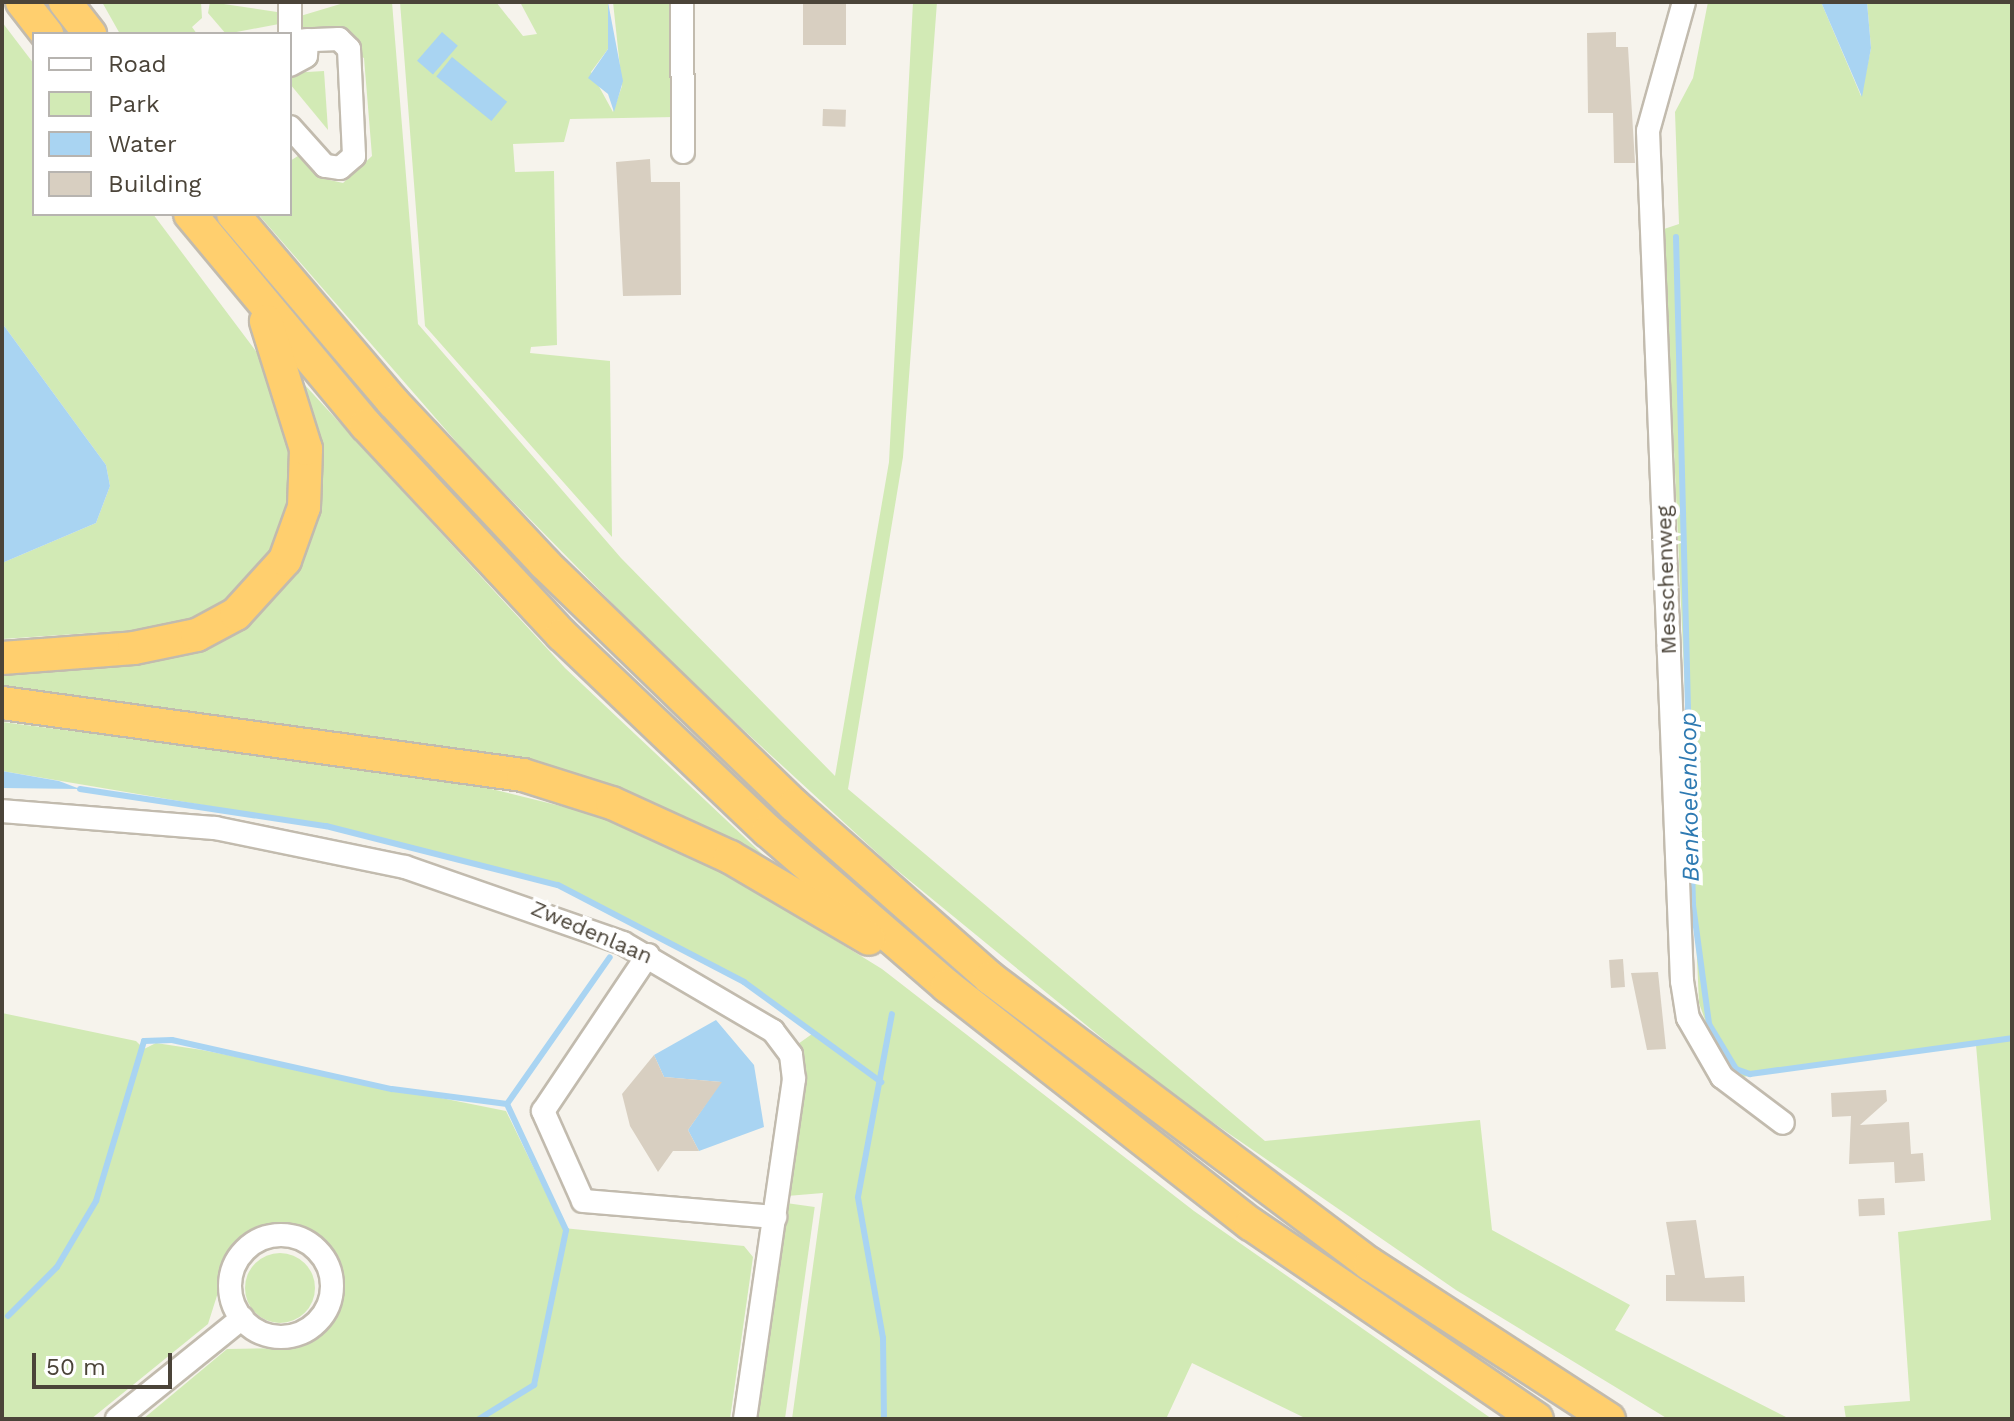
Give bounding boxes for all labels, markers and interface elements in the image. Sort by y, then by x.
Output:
legend [32,32,292,216]
text: Road [108,50,167,78]
text: Park [108,90,160,118]
text: Water [108,130,177,158]
text: Building [108,170,201,198]
street label: Messchenweg [1650,505,1682,655]
water label: Benkoelenloop [1674,712,1706,882]
street label: Zwedenlaan [527,895,657,969]
scale bar [36,1337,176,1387]
text: 50 m [46,1353,106,1381]

